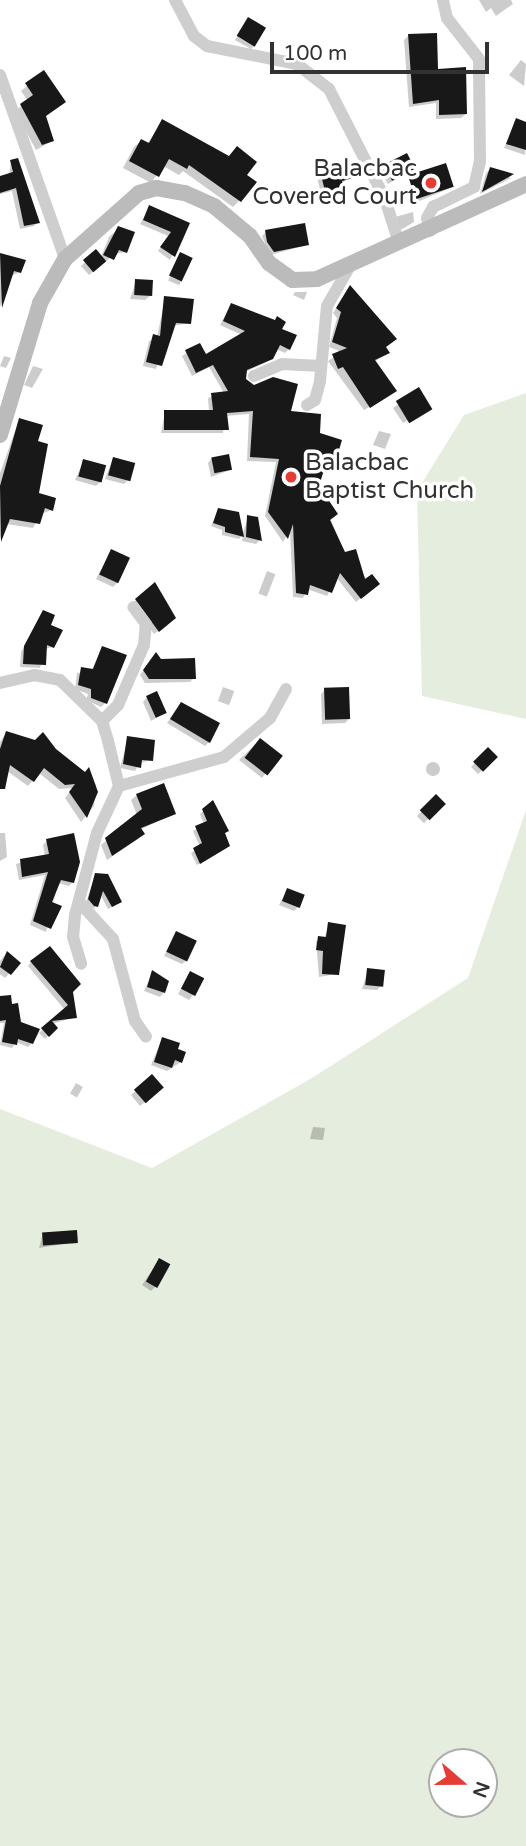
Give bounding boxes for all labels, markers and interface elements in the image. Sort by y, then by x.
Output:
scale bar [274,28,493,72]
text: 100 m [283,41,347,66]
place label: Balacbac Covered Court [252,155,417,211]
marker: Balacbac Covered Court [423,175,439,191]
place label: Balacbac Baptist Church [305,449,474,505]
marker: Balacbac Baptist Church [283,469,299,485]
north arrow [428,1748,498,1818]
text: N [468,1779,494,1800]

